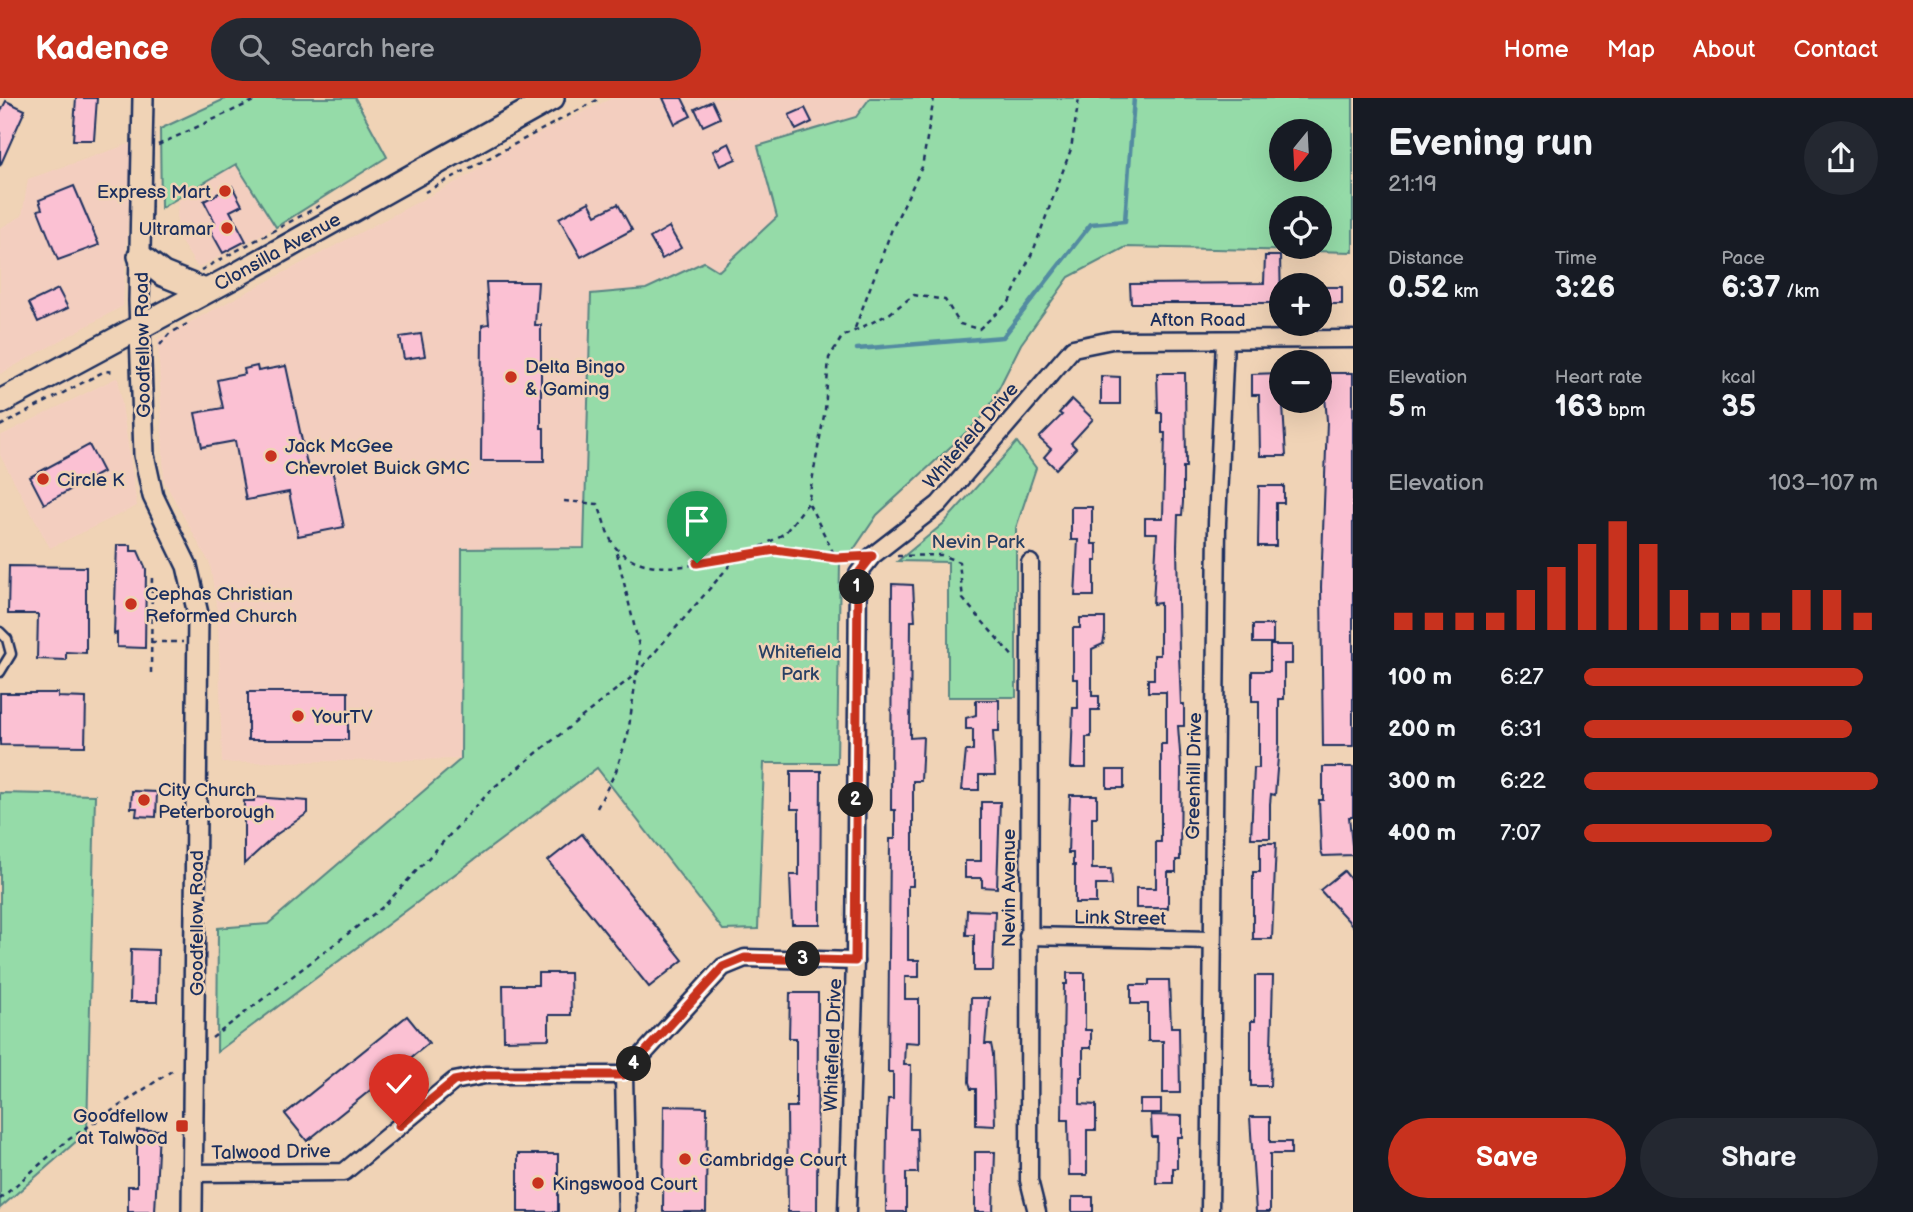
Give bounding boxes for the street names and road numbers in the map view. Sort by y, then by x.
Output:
street label: Clonsilla Avenue [211,208,345,297]
street label: Goodfellow Road [131,272,156,418]
street label: Afton Road [1150,309,1246,332]
street label: Whitefield Drive [919,378,1024,494]
street label: Greenhill Drive [1182,712,1207,840]
street label: Nevin Avenue [998,829,1021,947]
street label: Goodfellow Road [186,850,209,996]
street label: Link Street [1074,906,1166,931]
street label: Whitefield Drive [820,978,847,1112]
street label: Talwood Drive [211,1140,331,1165]

